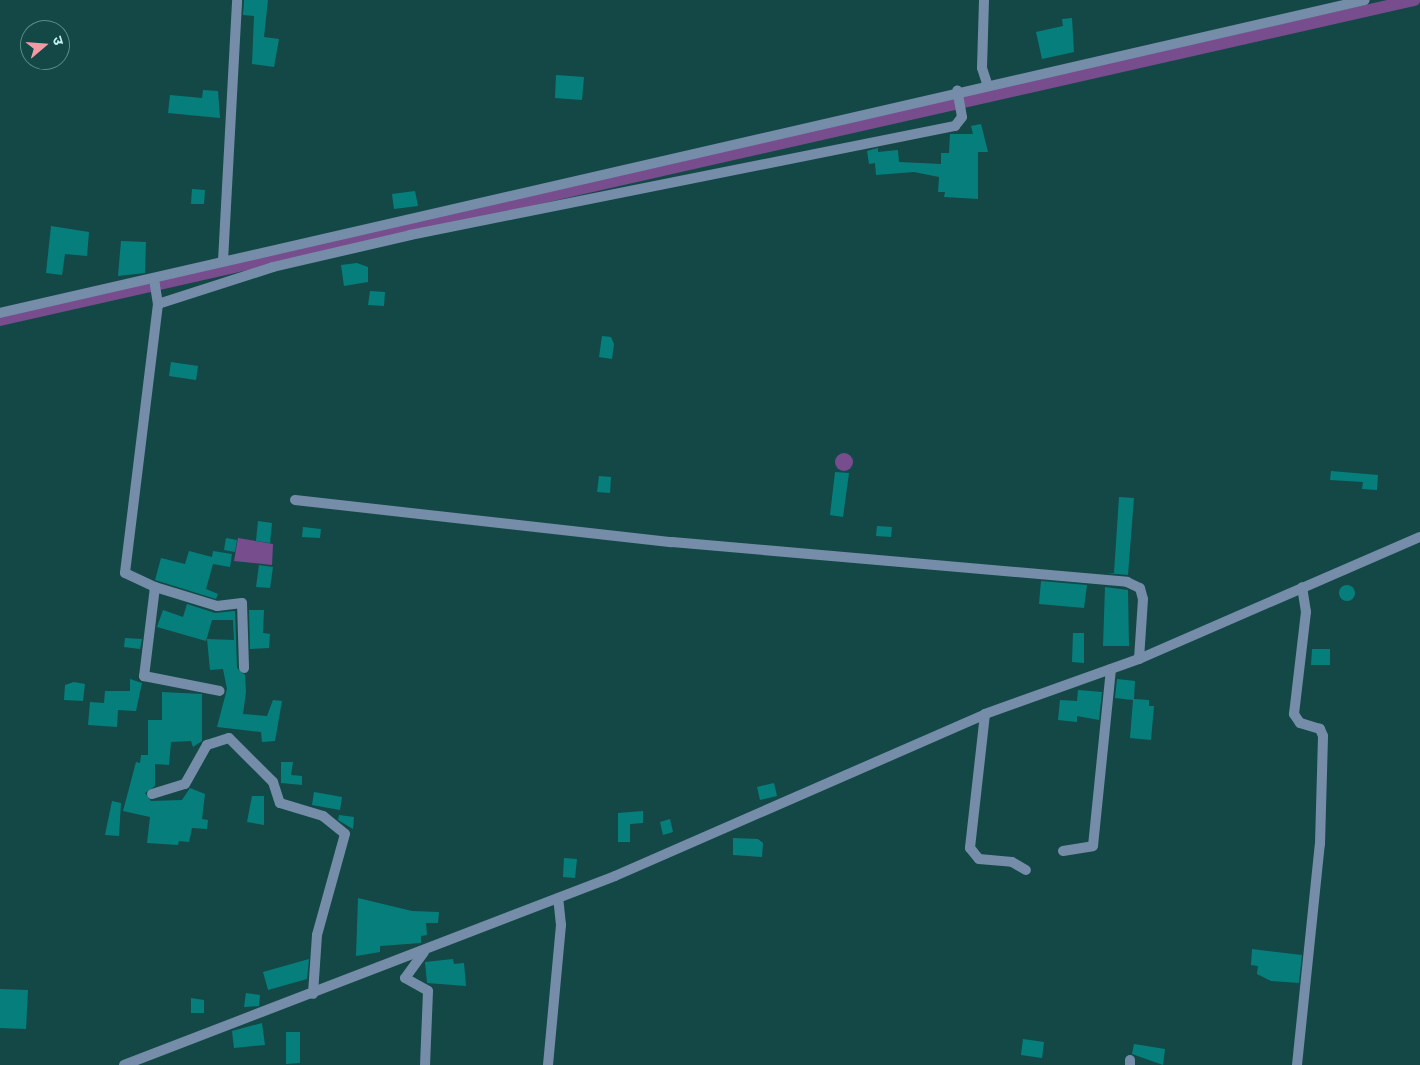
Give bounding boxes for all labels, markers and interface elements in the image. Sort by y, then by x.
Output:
north arrow [20,20,70,70]
text: उ [48,34,69,47]

